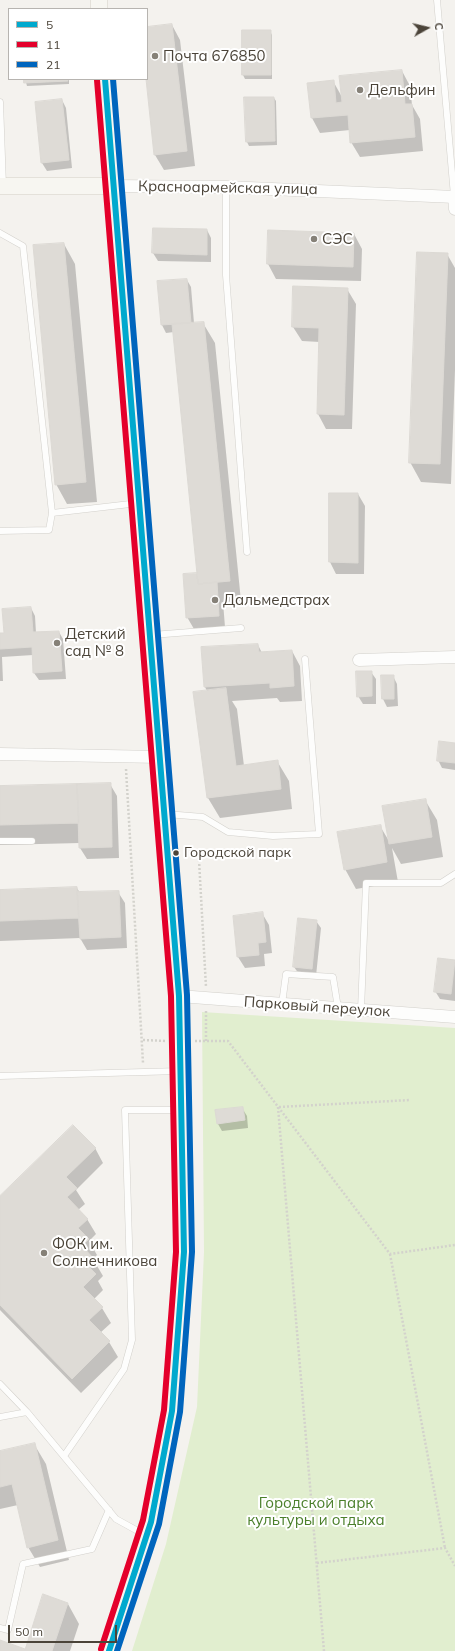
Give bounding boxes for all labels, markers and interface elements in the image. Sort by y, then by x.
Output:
legend [8,8,148,80]
north arrow [407,8,447,48]
text: 5 [46,17,53,32]
text: С [431,22,446,31]
text: 11 [46,37,60,52]
place label: Почта 676850 [163,47,266,65]
marker: Почта 676850 [150,51,160,61]
text: 21 [46,57,60,72]
place label: Дельфин [368,81,436,99]
marker: Дельфин [355,85,365,95]
street label: Красноармейская улица [138,177,318,199]
place label: СЭС [322,230,353,248]
marker: СЭС [309,234,319,244]
place label: Дальмедстрах [223,591,330,609]
marker: Дальмедстрах [210,595,220,605]
place label: Детский сад № 8 [65,625,126,660]
marker: Детский сад № 8 [52,638,62,648]
place label: Городской парк [184,845,291,861]
marker: Городской парк [171,848,181,858]
street label: Парковый переулок [243,993,391,1021]
place label: ФОК им. Солнечникова [52,1235,157,1270]
marker: ФОК им. Солнечникова [39,1248,49,1258]
park label: Городской парк культуры и отдыха [247,1494,385,1529]
scale bar [10,1617,119,1643]
text: 50 m [15,1624,43,1639]

